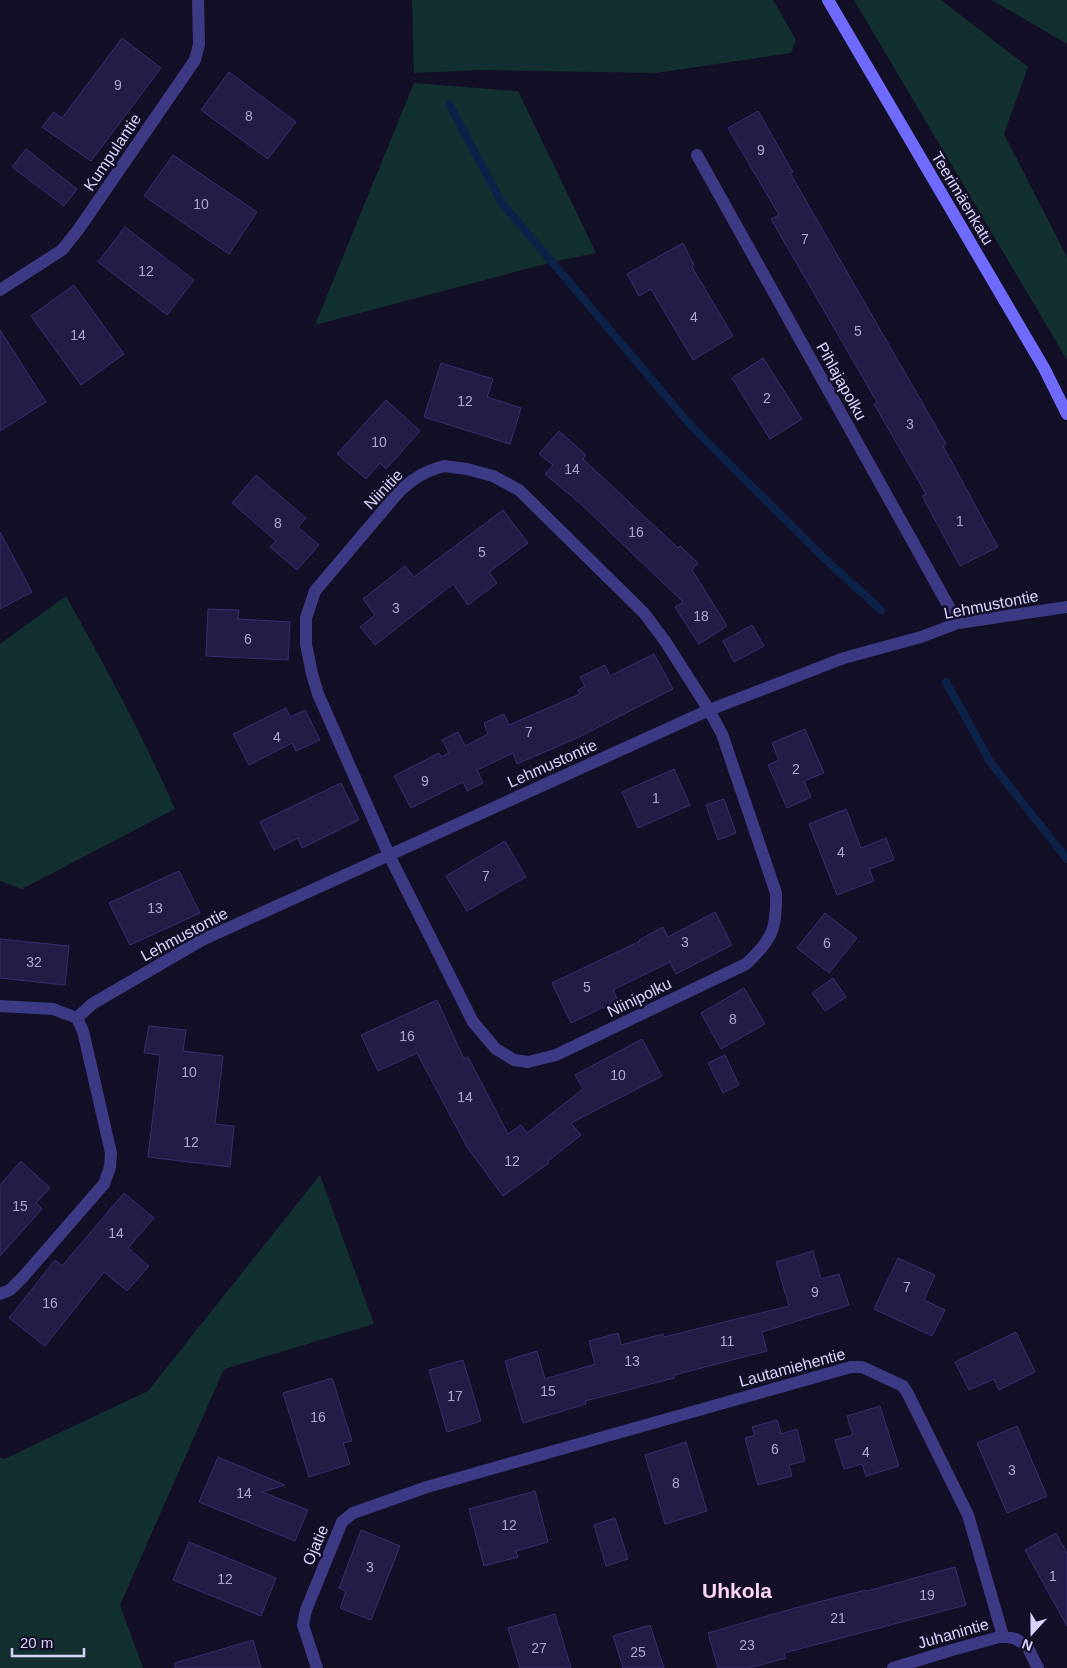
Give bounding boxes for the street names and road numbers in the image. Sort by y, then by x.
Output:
street label: Kumpulantie [80,111,144,194]
street label: Teerimäenkatu [928,149,997,248]
street label: Pihlajapolku [813,339,870,423]
street label: Niinitie [361,466,406,513]
street label: Lehmustontie [942,587,1040,622]
street label: Lehmustontie [505,736,600,791]
street label: Lehmustontie [138,904,231,964]
street label: Niinipolku [604,975,674,1020]
street label: Lautamiehentie [737,1345,847,1390]
street label: Ojatie [299,1523,331,1568]
street label: Juhanintie [916,1615,991,1652]

